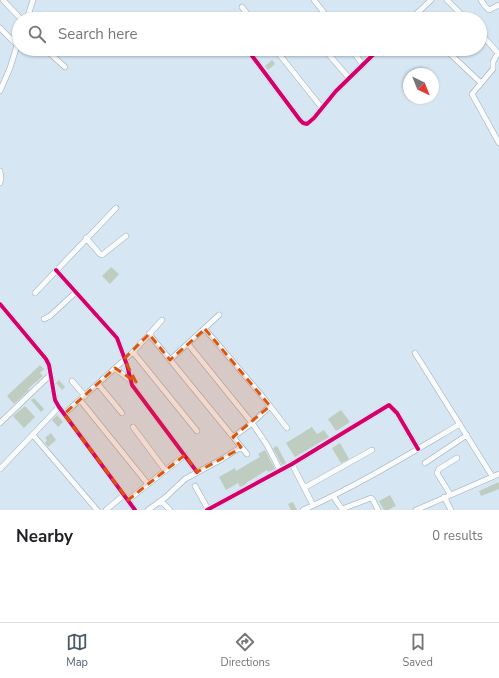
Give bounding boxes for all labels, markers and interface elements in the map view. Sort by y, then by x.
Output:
search box [12,12,487,56]
icon: search [26,23,48,45]
text: Search here [58,24,138,44]
north arrow [403,68,439,104]
text: Nearby [16,525,73,548]
text: 0 results [432,527,483,545]
tab: Map [66,631,88,670]
tab: Directions [220,631,270,670]
tab: Saved [402,631,433,670]

